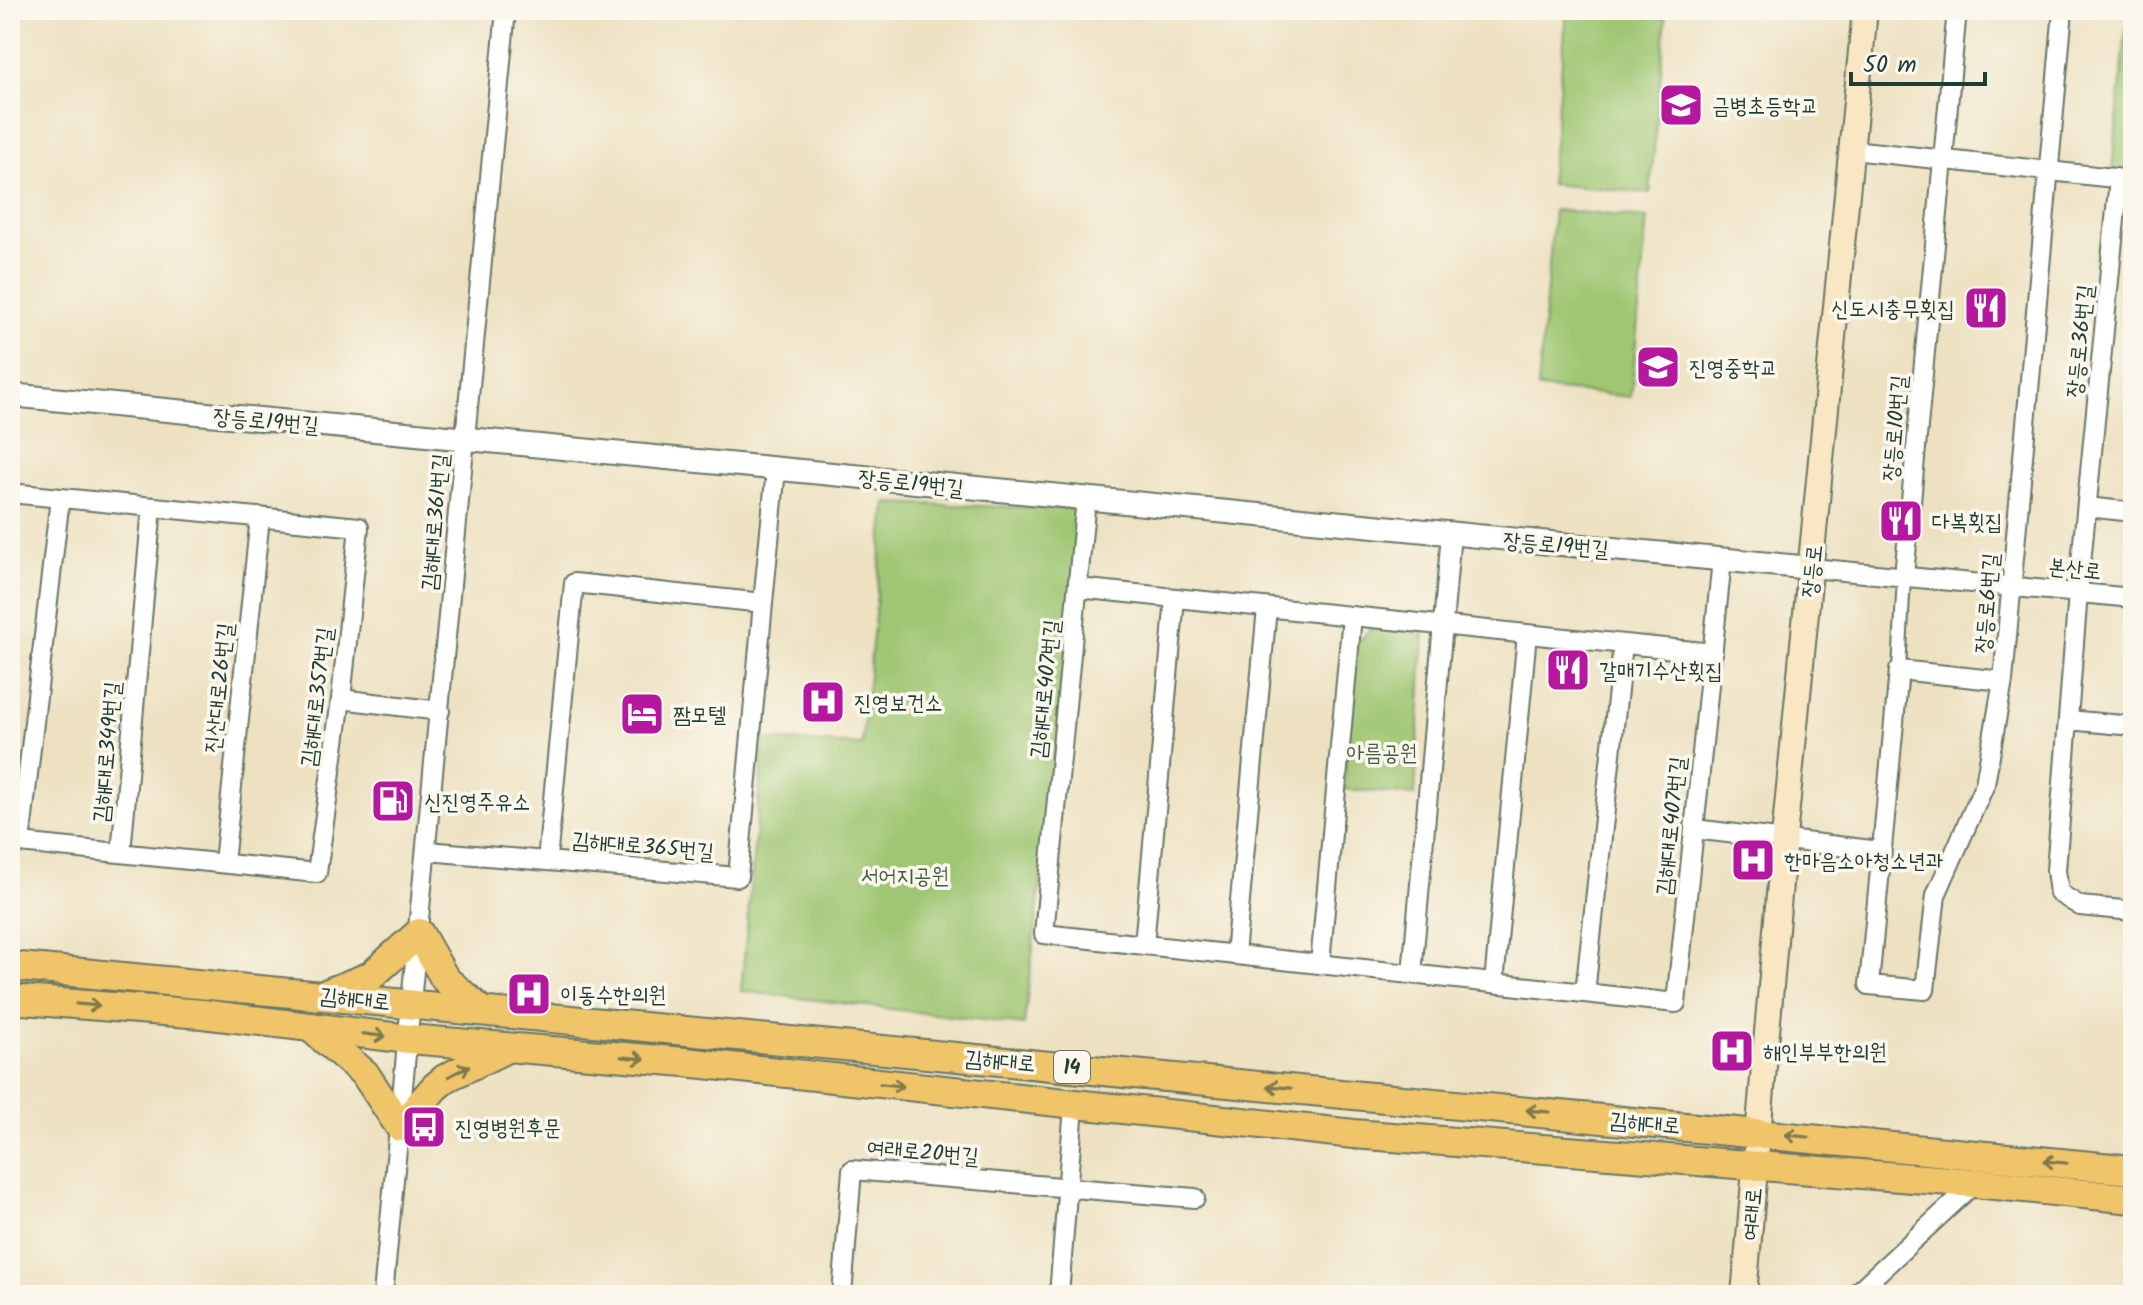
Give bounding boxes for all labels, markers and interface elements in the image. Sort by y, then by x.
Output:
scale bar [1851,36,1985,86]
text: 50 m [1863,46,1917,85]
school or university icon: 금병초등학교 [1657,81,1705,129]
place label: 금병초등학교 [1712,90,1818,125]
street label: 장등로36번길 [2058,283,2105,399]
restaurant icon: 신도시충무횟집 [1962,284,2010,332]
place label: 신도시충무횟집 [1831,293,1955,328]
school or university icon: 진영중학교 [1634,343,1682,391]
place label: 진영중학교 [1689,352,1778,387]
street label: 장등로10번길 [1874,373,1919,483]
street label: 장등로19번길 [211,400,320,445]
street label: 김해대로361번길 [413,452,460,592]
street label: 장등로19번길 [856,462,966,507]
restaurant icon: 다복횟집 [1877,497,1925,545]
place label: 다복횟집 [1932,506,2003,541]
street label: 장등로19번길 [1501,524,1610,569]
street label: 장등로 [1793,543,1834,599]
street label: 본산로 [2047,550,2103,591]
street label: 장등로6번길 [1967,551,2010,655]
street label: 김해대로407번길 [1022,618,1071,760]
street label: 진산대로26번길 [196,621,245,755]
street label: 김해대로357번길 [293,625,344,769]
restaurant icon: 갈매기수산횟집 [1544,646,1592,694]
place label: 갈매기수산횟집 [1599,655,1723,690]
hospital icon: 진영보건소 [799,678,847,726]
street label: 김해대로349번길 [85,680,132,824]
place label: 진영보건소 [854,687,943,722]
hotel icon: 짬모텔 [618,690,666,738]
place label: 짬모텔 [673,699,726,734]
park label: 아름공원 [1347,737,1417,772]
street label: 김해대로407번길 [1648,755,1697,897]
fuel station icon: 신진영주유소 [369,777,417,825]
place label: 신진영주유소 [424,786,530,821]
street label: 김해대로365번길 [570,824,716,871]
hospital icon: 한마음소아청소년과 [1729,836,1777,884]
place label: 한마음소아청소년과 [1784,845,1943,880]
park label: 서어지공원 [861,860,949,895]
hospital icon: 이동수한의원 [505,970,553,1018]
street label: 김해대로 [318,979,392,1022]
place label: 이동수한의원 [560,979,666,1014]
one-way arrow [74,998,101,1013]
one-way arrow [360,1027,387,1042]
hospital icon: 해인부부한의원 [1708,1027,1756,1075]
place label: 해인부부한의원 [1763,1036,1887,1071]
street label: 김해대로 [963,1042,1037,1083]
one-way arrow [619,1051,646,1066]
road number: 14 [1054,1051,1090,1083]
one-way arrow [447,1063,471,1079]
one-way arrow [878,1078,905,1093]
one-way arrow [1266,1079,1293,1094]
bus stop icon: 진영병원후문 [400,1103,448,1151]
one-way arrow [1525,1104,1552,1119]
street label: 김해대로 [1608,1104,1682,1145]
place label: 진영병원후문 [455,1112,561,1147]
one-way arrow [1784,1129,1811,1144]
street label: 여래로20번길 [865,1131,981,1176]
one-way arrow [2042,1154,2069,1169]
street label: 여래로 [1734,1186,1773,1242]

